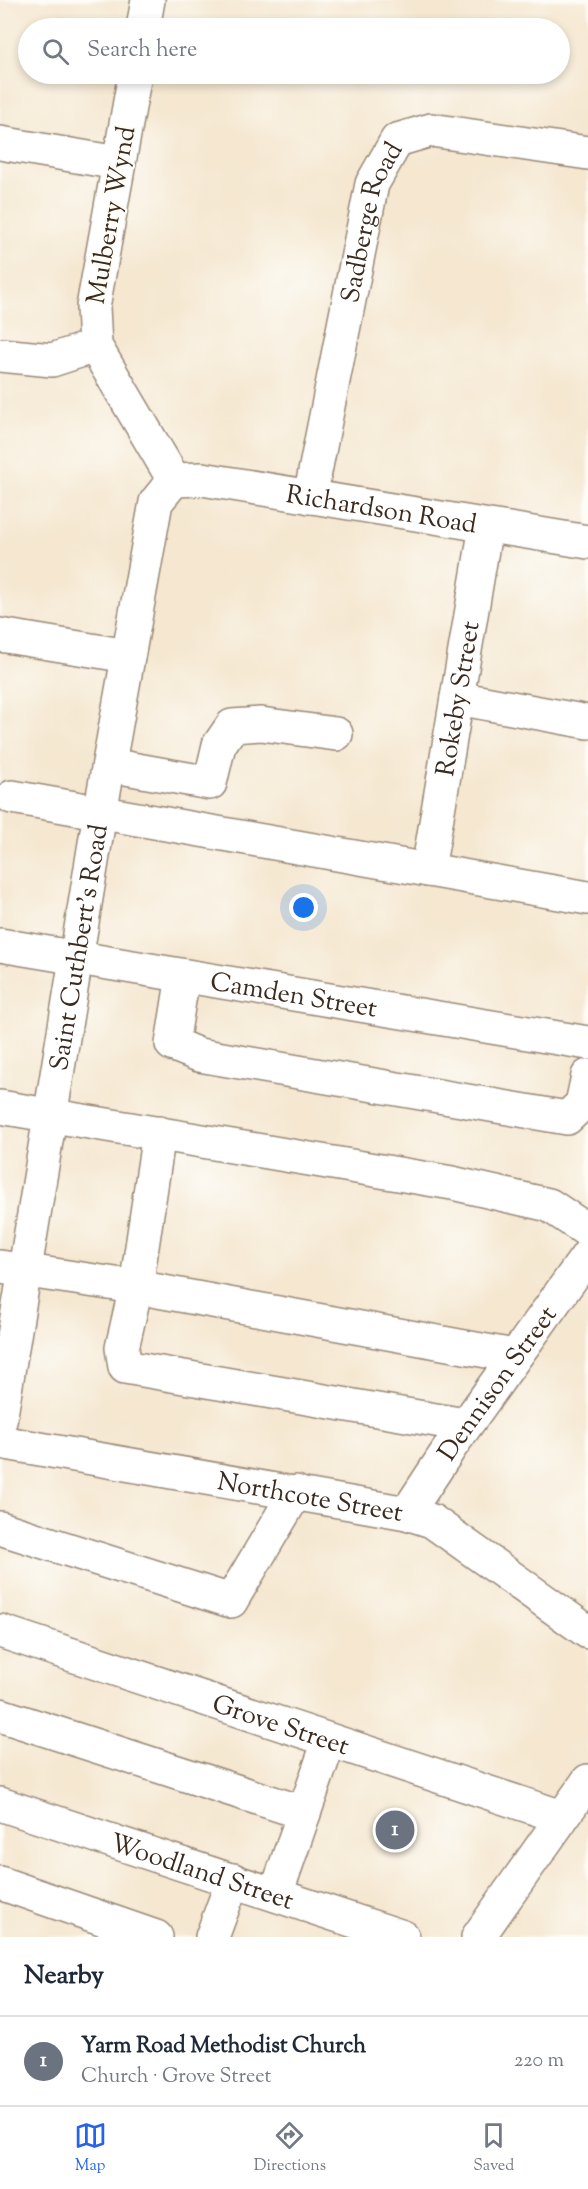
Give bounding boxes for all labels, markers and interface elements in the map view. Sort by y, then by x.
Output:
search box [18,18,570,84]
icon: search [39,35,72,68]
text: Search here [87,35,197,67]
street label: Mulberry Wynd [79,123,146,307]
street label: Sadberge Road [333,136,413,306]
street label: Richardson Road [283,477,480,545]
street label: Rokeby Street [428,618,491,779]
street label: Saint Cuthbert's Road [42,821,119,1074]
your location [289,893,318,922]
street label: Camden Street [207,964,380,1029]
street label: Dennison Street [430,1299,567,1469]
street label: Northcote Street [214,1464,406,1533]
street label: Grove Street [207,1686,354,1766]
pin: 1 [376,1808,414,1852]
street label: Woodland Street [105,1826,298,1921]
text: Nearby [24,1958,104,1995]
text: Yarm Road Methodist Church [81,2031,366,2063]
text: 1 [40,2047,47,2076]
text: 220 m [514,2047,564,2076]
text: Church · Grove Street [81,2063,271,2092]
tab: Map [74,2119,107,2178]
tab: Directions [254,2119,326,2178]
tab: Saved [473,2119,514,2178]

